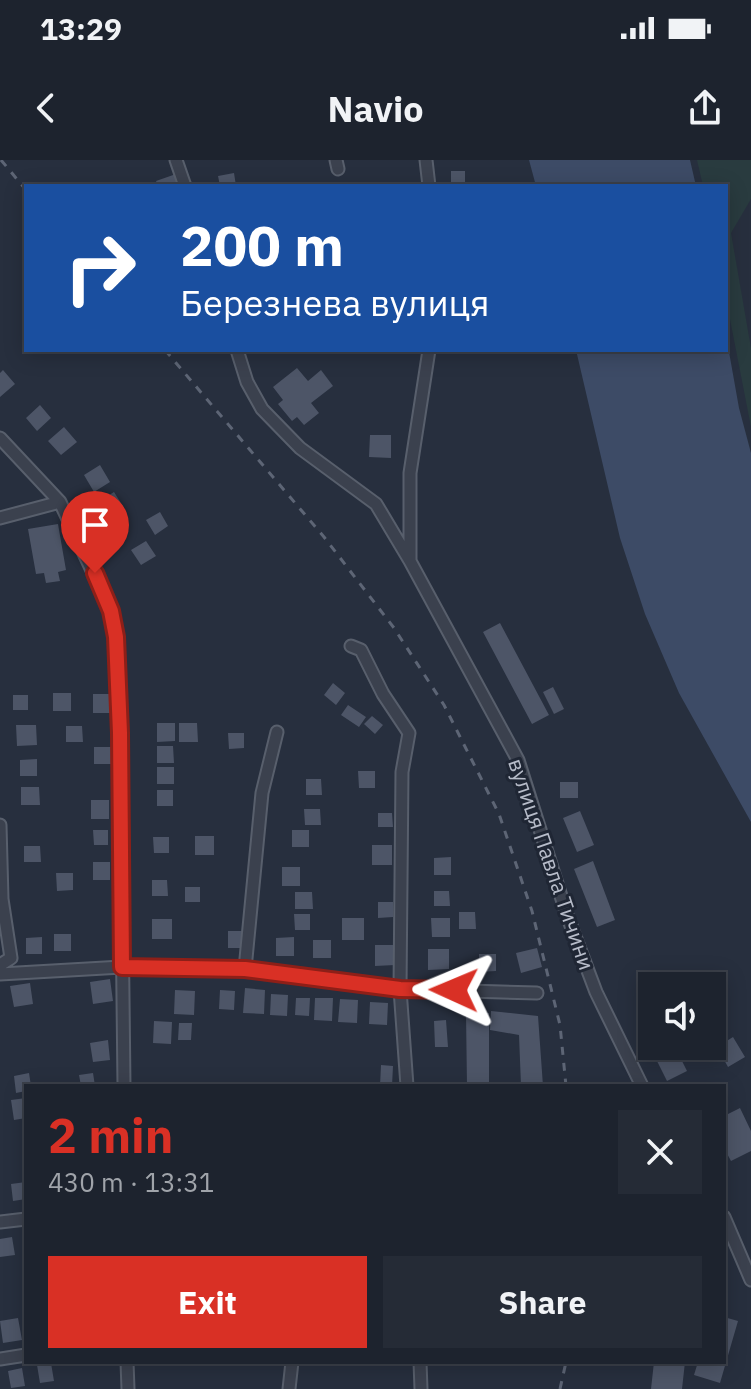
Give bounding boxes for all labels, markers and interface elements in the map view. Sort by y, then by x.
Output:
text: 13:29 [40,9,122,48]
text: Navio [327,85,424,132]
icon: back [24,86,68,130]
icon: share [683,86,727,130]
text: 200 m [180,209,344,281]
icon: right [48,216,152,320]
text: Березнева вулиця [180,279,489,326]
pin [61,491,129,573]
icon: arrive [73,503,117,547]
street label: вулиця Павла Тичини [502,754,602,974]
position arrow [412,948,496,1032]
map controls [638,972,726,1060]
button: sound [638,972,726,1060]
text: 2 min [48,1104,173,1166]
button: close [618,1110,702,1194]
text: 430 m · 13:31 [48,1165,214,1199]
button: Exit [48,1256,367,1348]
button: Share [383,1256,702,1348]

